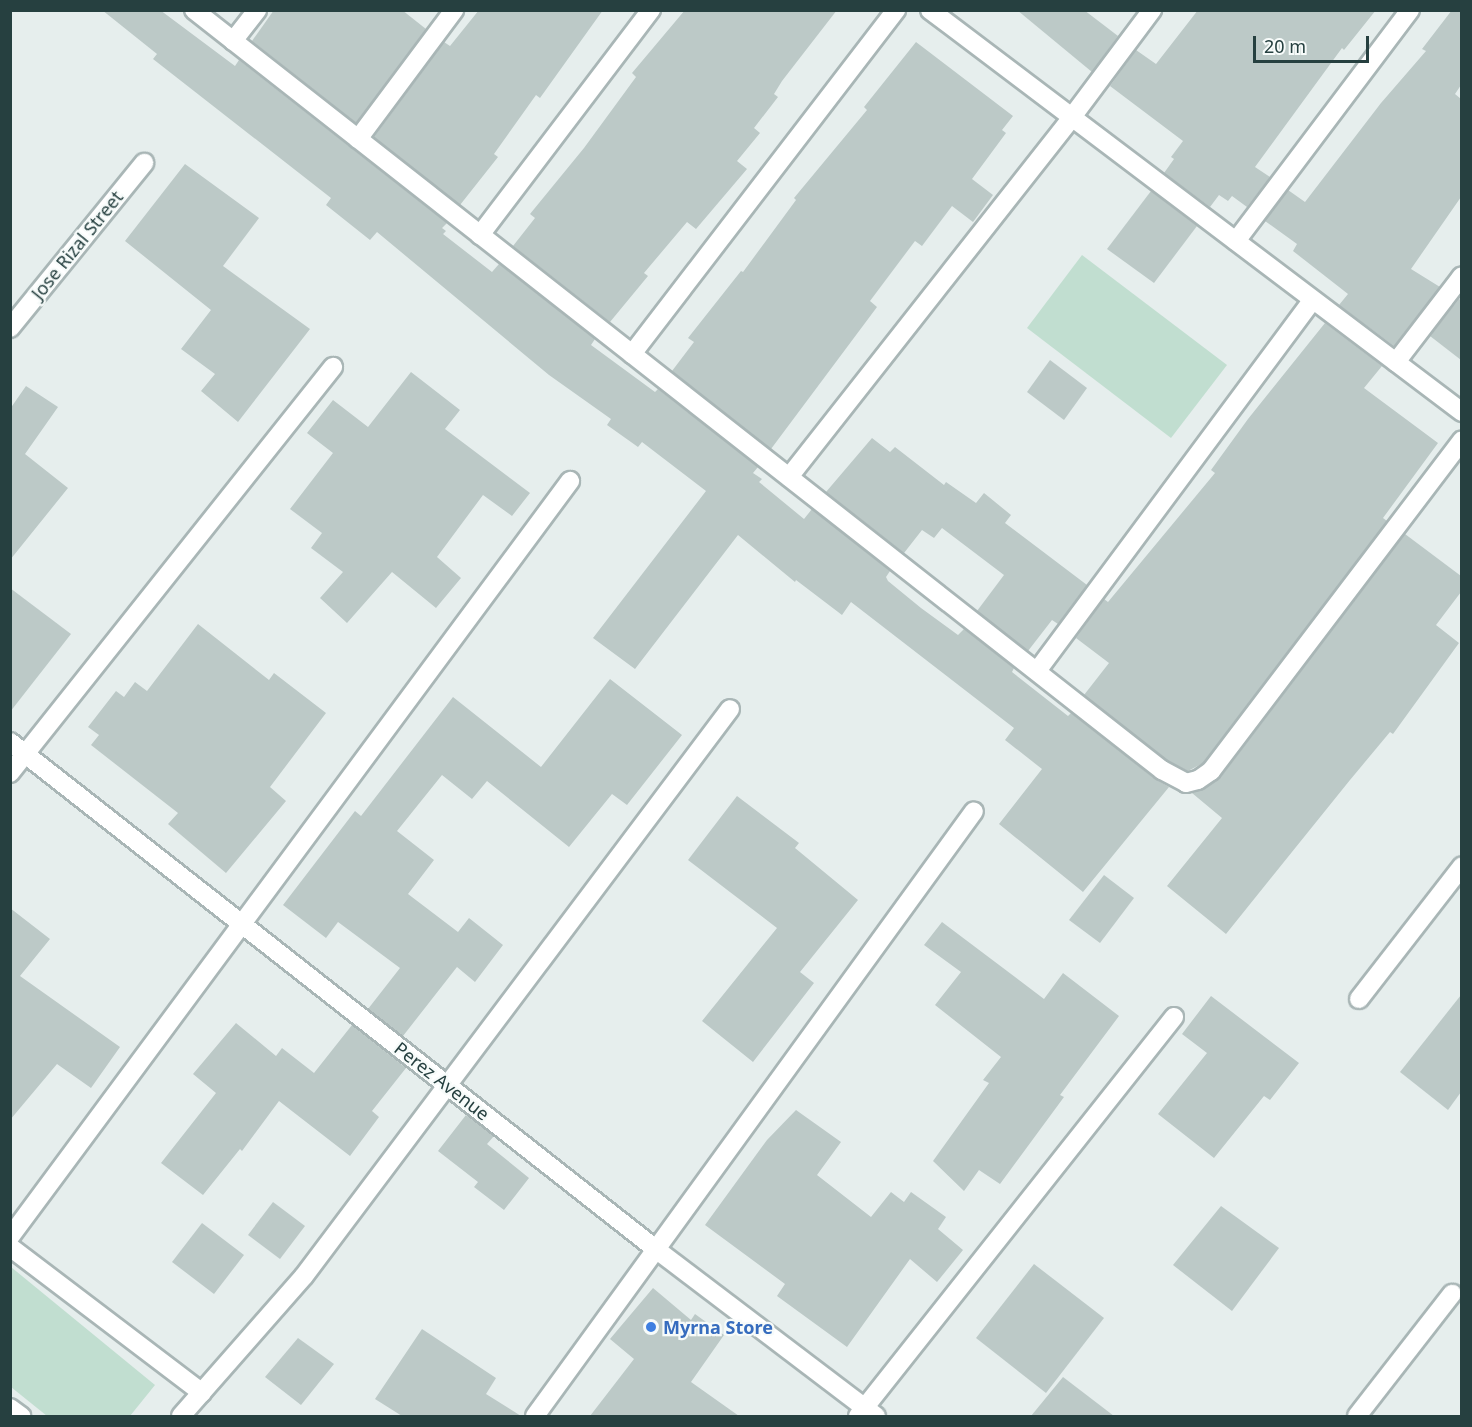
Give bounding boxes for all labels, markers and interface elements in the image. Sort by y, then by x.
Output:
scale bar [1256,24,1372,62]
text: 20 m [1264,34,1306,58]
street label: Jose Rizal Street [27,186,127,304]
street label: Perez Avenue [390,1037,494,1125]
place label: Myrna Store [663,1316,773,1338]
marker: Myrna Store [644,1320,658,1334]

